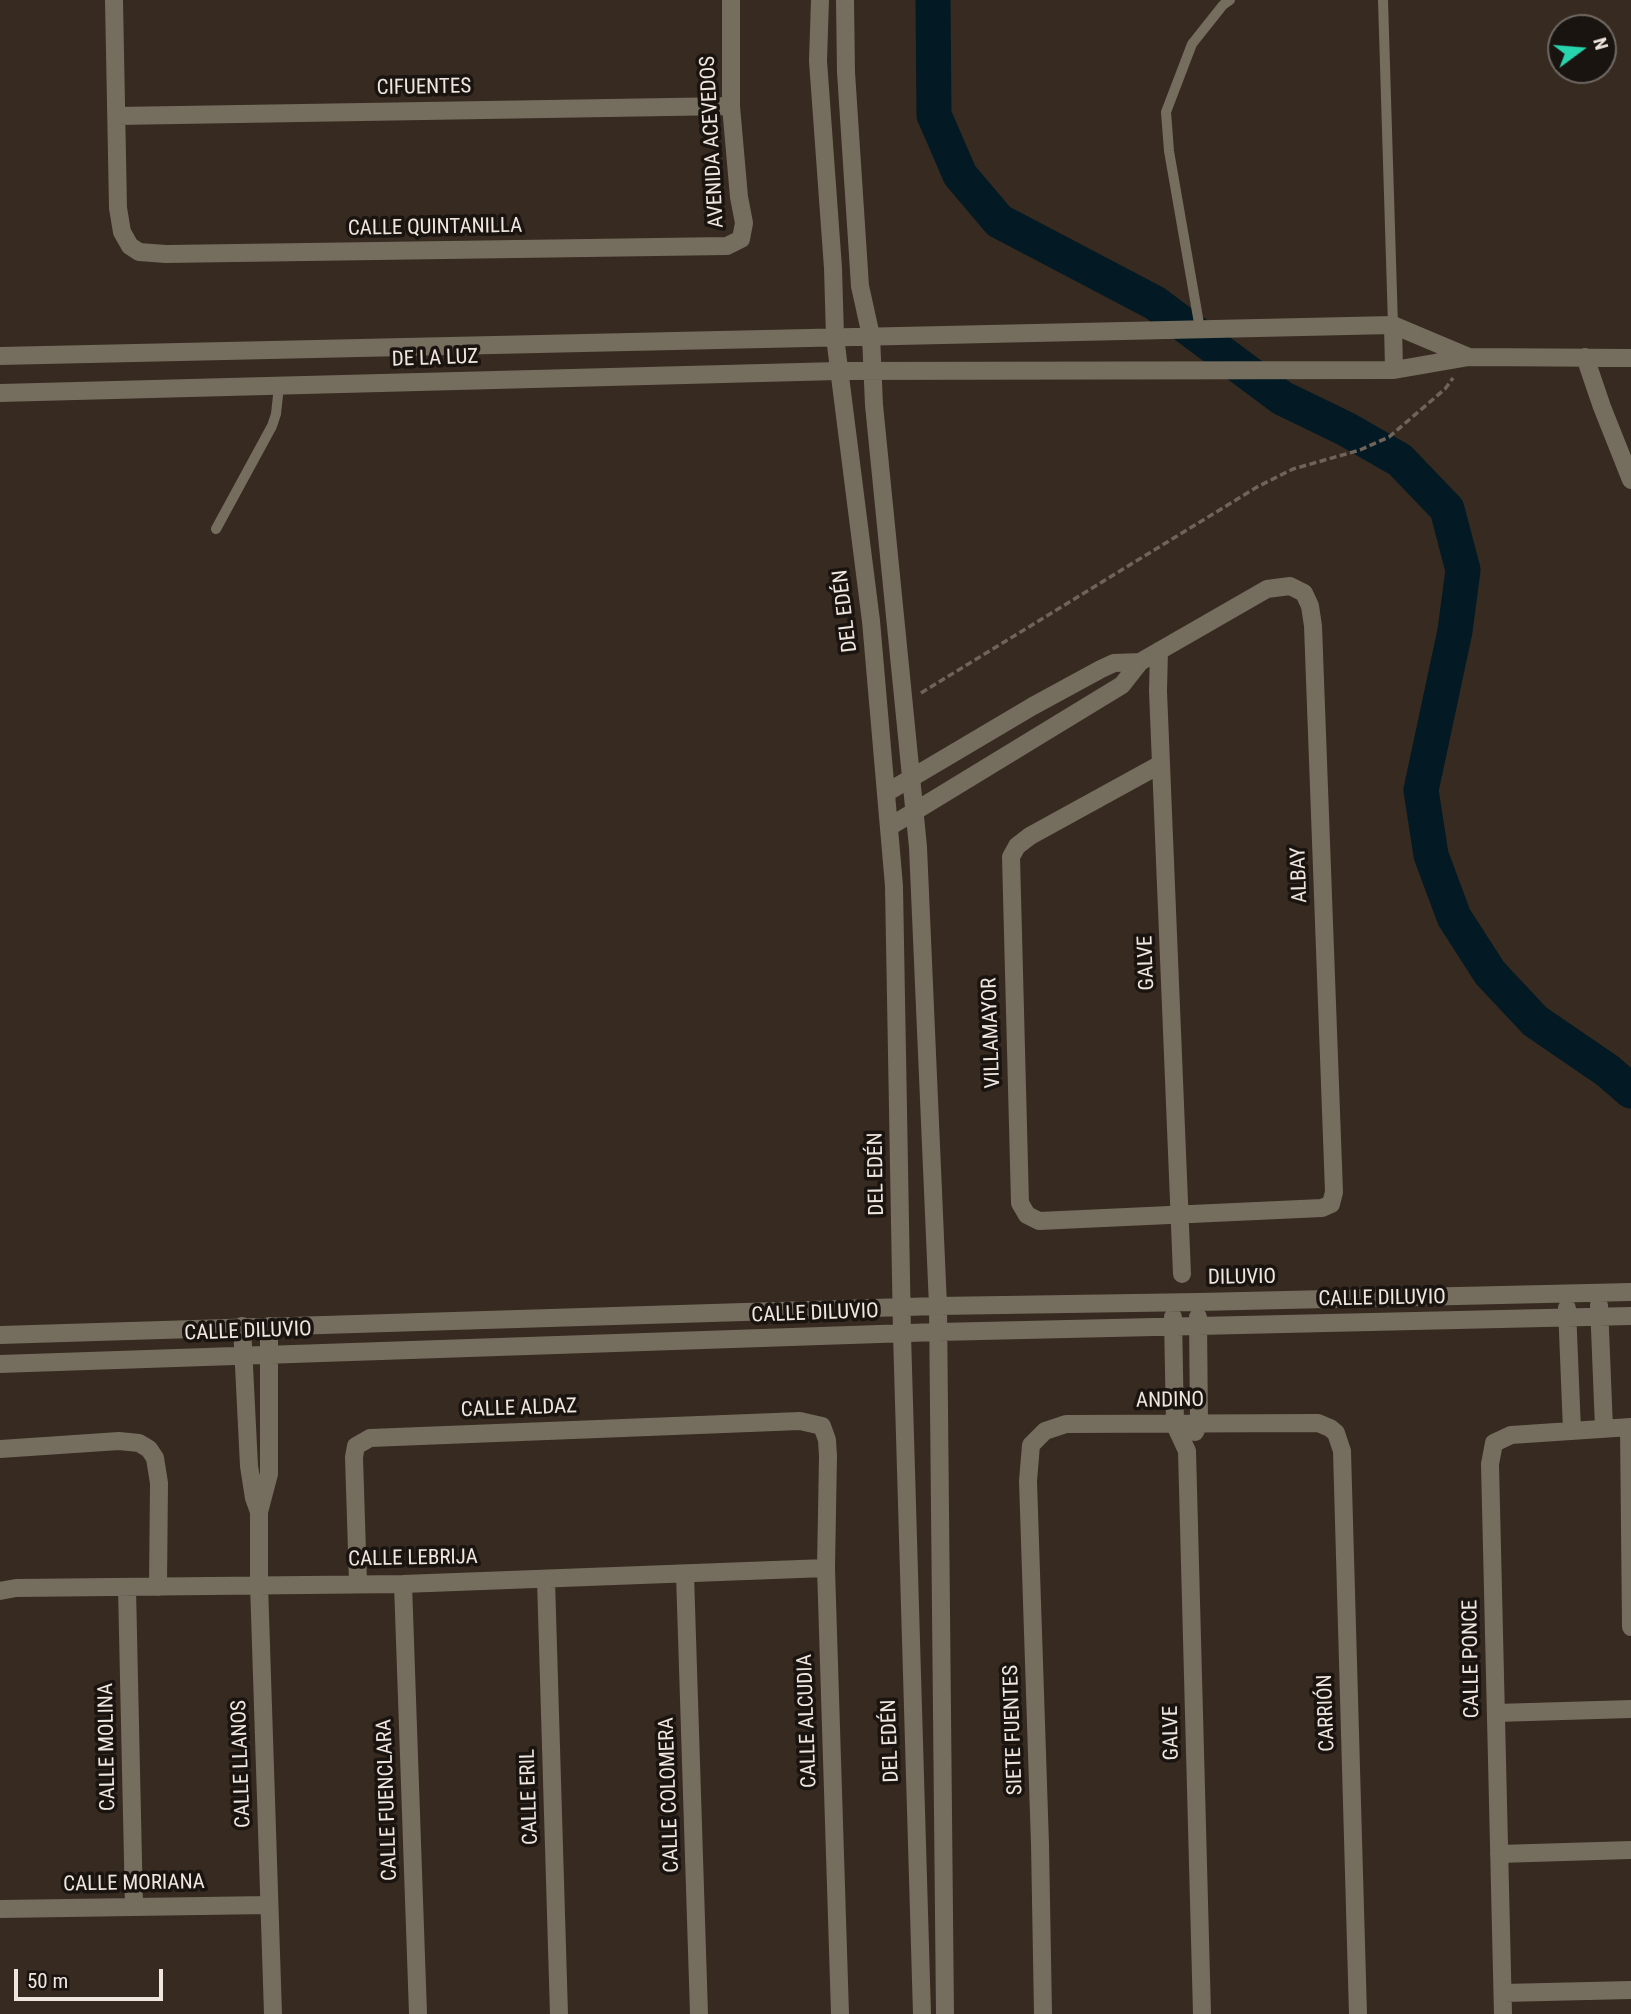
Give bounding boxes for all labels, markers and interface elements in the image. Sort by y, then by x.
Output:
north arrow [1547,14,1617,84]
text: N [1588,35,1613,52]
street label: AVENIDA ACEVEDOS [696,55,730,229]
street label: CIFUENTES [377,75,471,101]
street label: CALLE QUINTANILLA [348,214,522,242]
street label: DE LA LUZ [391,345,479,373]
street label: DEL EDÉN [828,568,864,654]
street label: ALBAY [1286,847,1314,903]
street label: GALVE [1133,935,1161,991]
street label: VILLAMAYOR [977,977,1007,1089]
street label: DEL EDÉN [864,1132,890,1216]
street label: DILUVIO [1208,1265,1276,1291]
street label: CALLE DILUVIO [1318,1285,1446,1313]
street label: CALLE DILUVIO [751,1299,879,1329]
street label: CALLE DILUVIO [184,1317,312,1347]
street label: ANDINO [1136,1388,1204,1414]
street label: CALLE ALDAZ [460,1394,578,1424]
street label: CALLE LEBRIJA [348,1545,478,1573]
street label: CALLE PONCE [1458,1599,1486,1719]
street label: CALLE ALCUDIA [793,1654,823,1788]
street label: SIETE FUENTES [999,1664,1029,1796]
street label: CARRIÓN [1313,1674,1341,1752]
street label: CALLE MOLINA [94,1683,122,1811]
street label: DEL EDÉN [877,1699,905,1783]
street label: CALLE LLANOS [227,1700,257,1828]
street label: GALVE [1159,1705,1185,1761]
street label: CALLE COLOMERA [655,1717,685,1873]
street label: CALLE FUENCLARA [373,1719,403,1881]
street label: CALLE ERIL [516,1749,544,1845]
street label: CALLE MORIANA [63,1870,205,1898]
scale bar [18,1954,166,1998]
text: 50 m [27,1969,68,1993]

